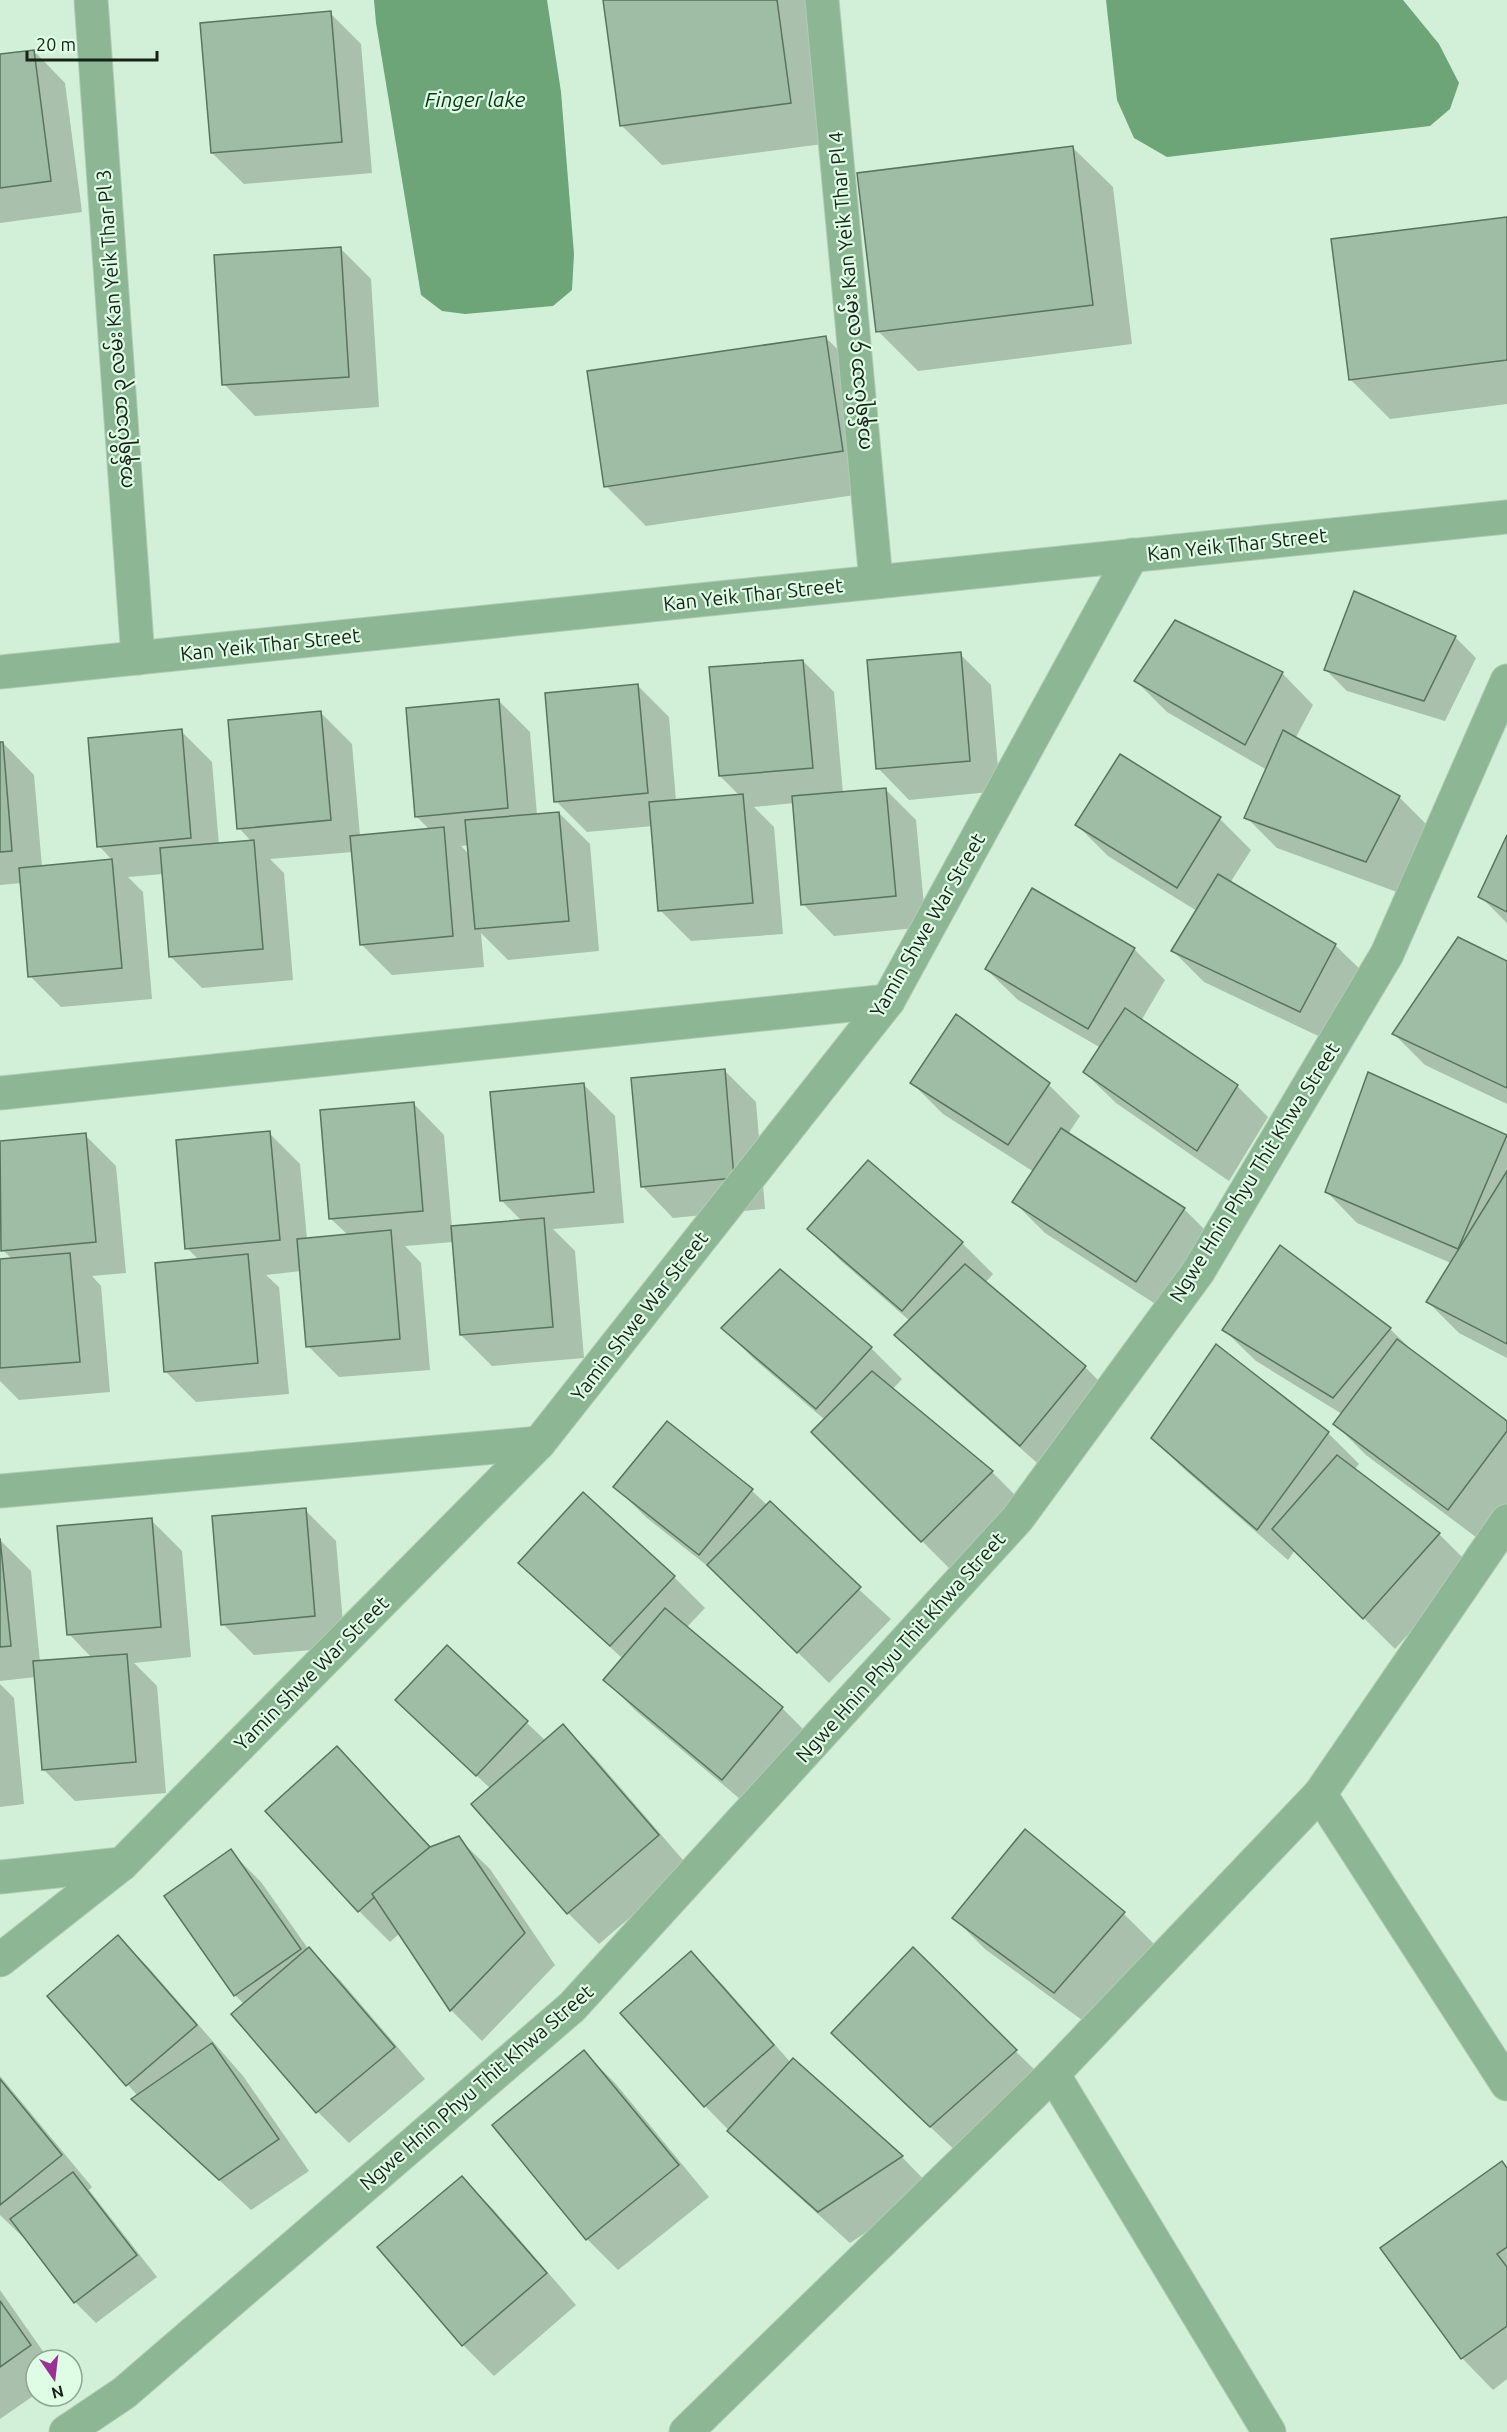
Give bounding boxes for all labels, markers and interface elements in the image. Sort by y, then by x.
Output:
scale bar [27,24,158,62]
text: 20 m [36,34,76,54]
water label: Finger lake [425,87,526,111]
street label: ကန်ရိပ်သာ ၄ လမ်း Kan Yeik Thar Pl 4 [822,130,879,451]
street label: ကန်ရိပ်သာ ၃ လမ်း Kan Yeik Thar Pl 3 [89,168,142,489]
street label: Kan Yeik Thar Street [1146,523,1328,565]
street label: Kan Yeik Thar Street [662,573,844,615]
street label: Kan Yeik Thar Street [179,623,361,665]
street label: Yamin Shwe War Street [865,829,989,1021]
street label: Ngwe Hnin Phyu Thit Khwa Street [1164,1038,1344,1306]
street label: Yamin Shwe War Street [566,1227,712,1405]
street label: Ngwe Hnin Phyu Thit Khwa Street [791,1527,1010,1767]
street label: Yamin Shwe War Street [229,1591,393,1755]
street label: Ngwe Hnin Phyu Thit Khwa Street [355,1979,597,2195]
north arrow [24,2348,84,2408]
text: N [50,2382,66,2403]

